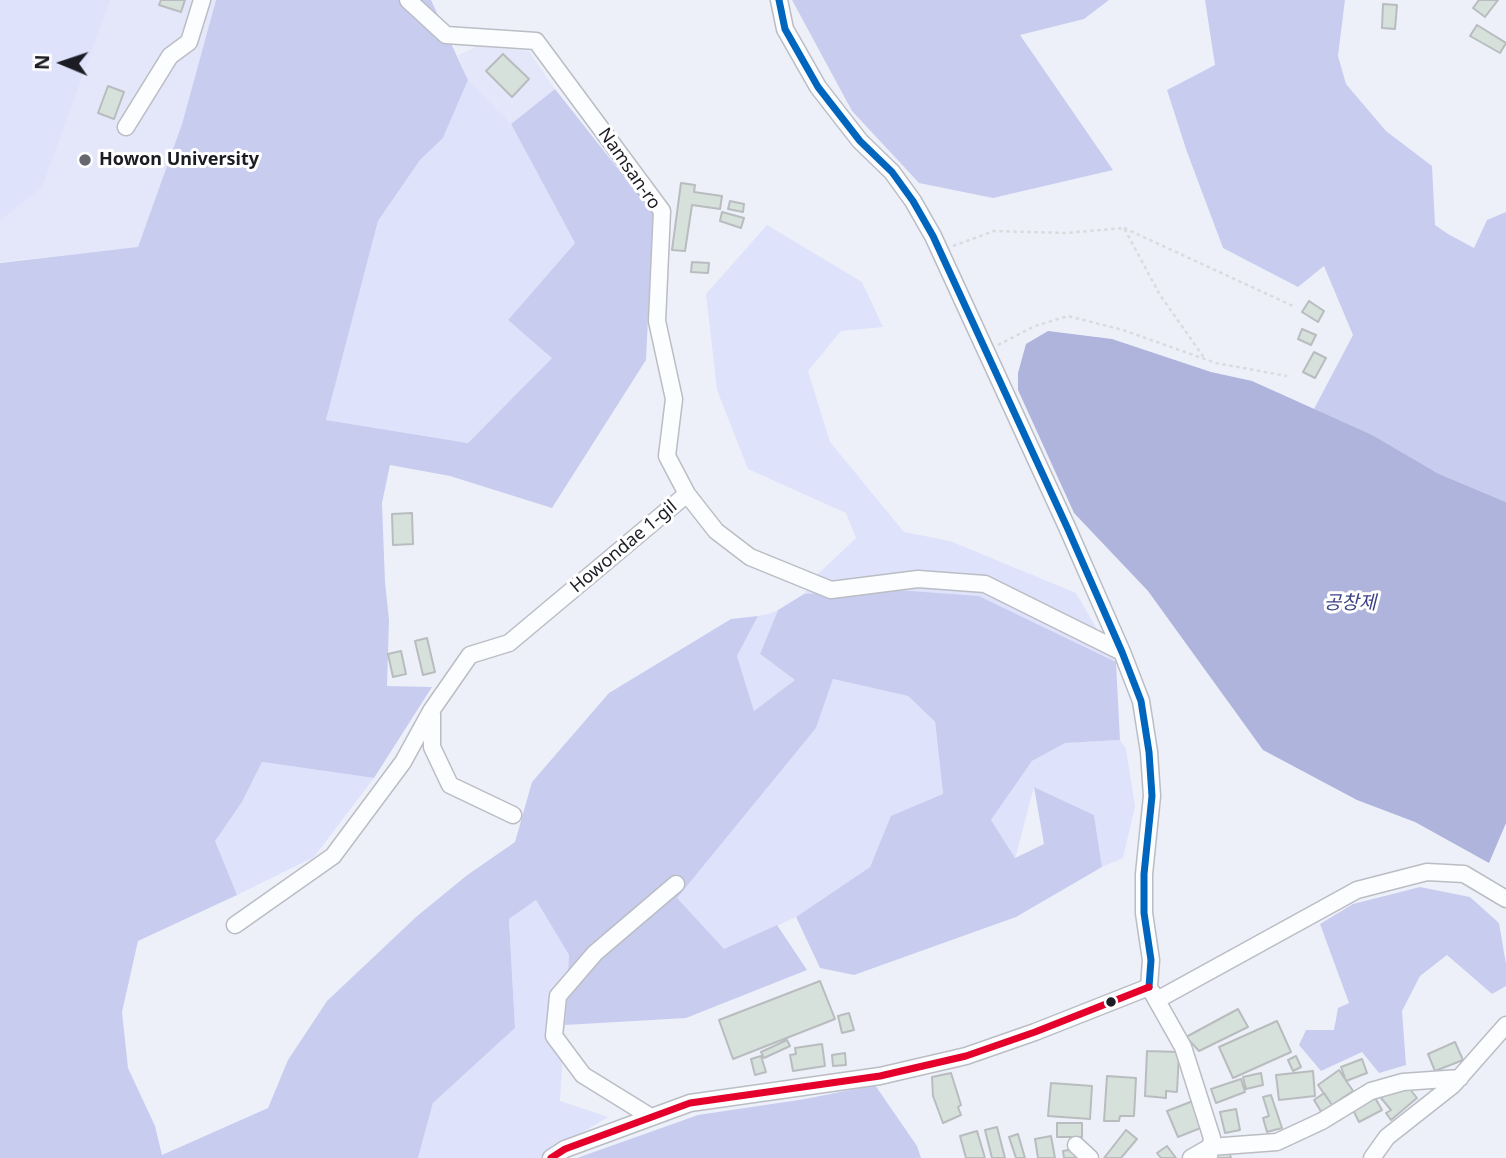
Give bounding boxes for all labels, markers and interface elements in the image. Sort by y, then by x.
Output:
north arrow [28,28,98,98]
text: N [29,54,55,70]
street label: Namsan-ro [593,124,665,214]
place label: Howon University [99,149,259,171]
marker: Howon University [77,152,93,168]
street label: Howondae 1-gil [566,496,682,598]
water label: 공창제 [1324,593,1376,615]
unlabelled marker [1104,995,1118,1009]

